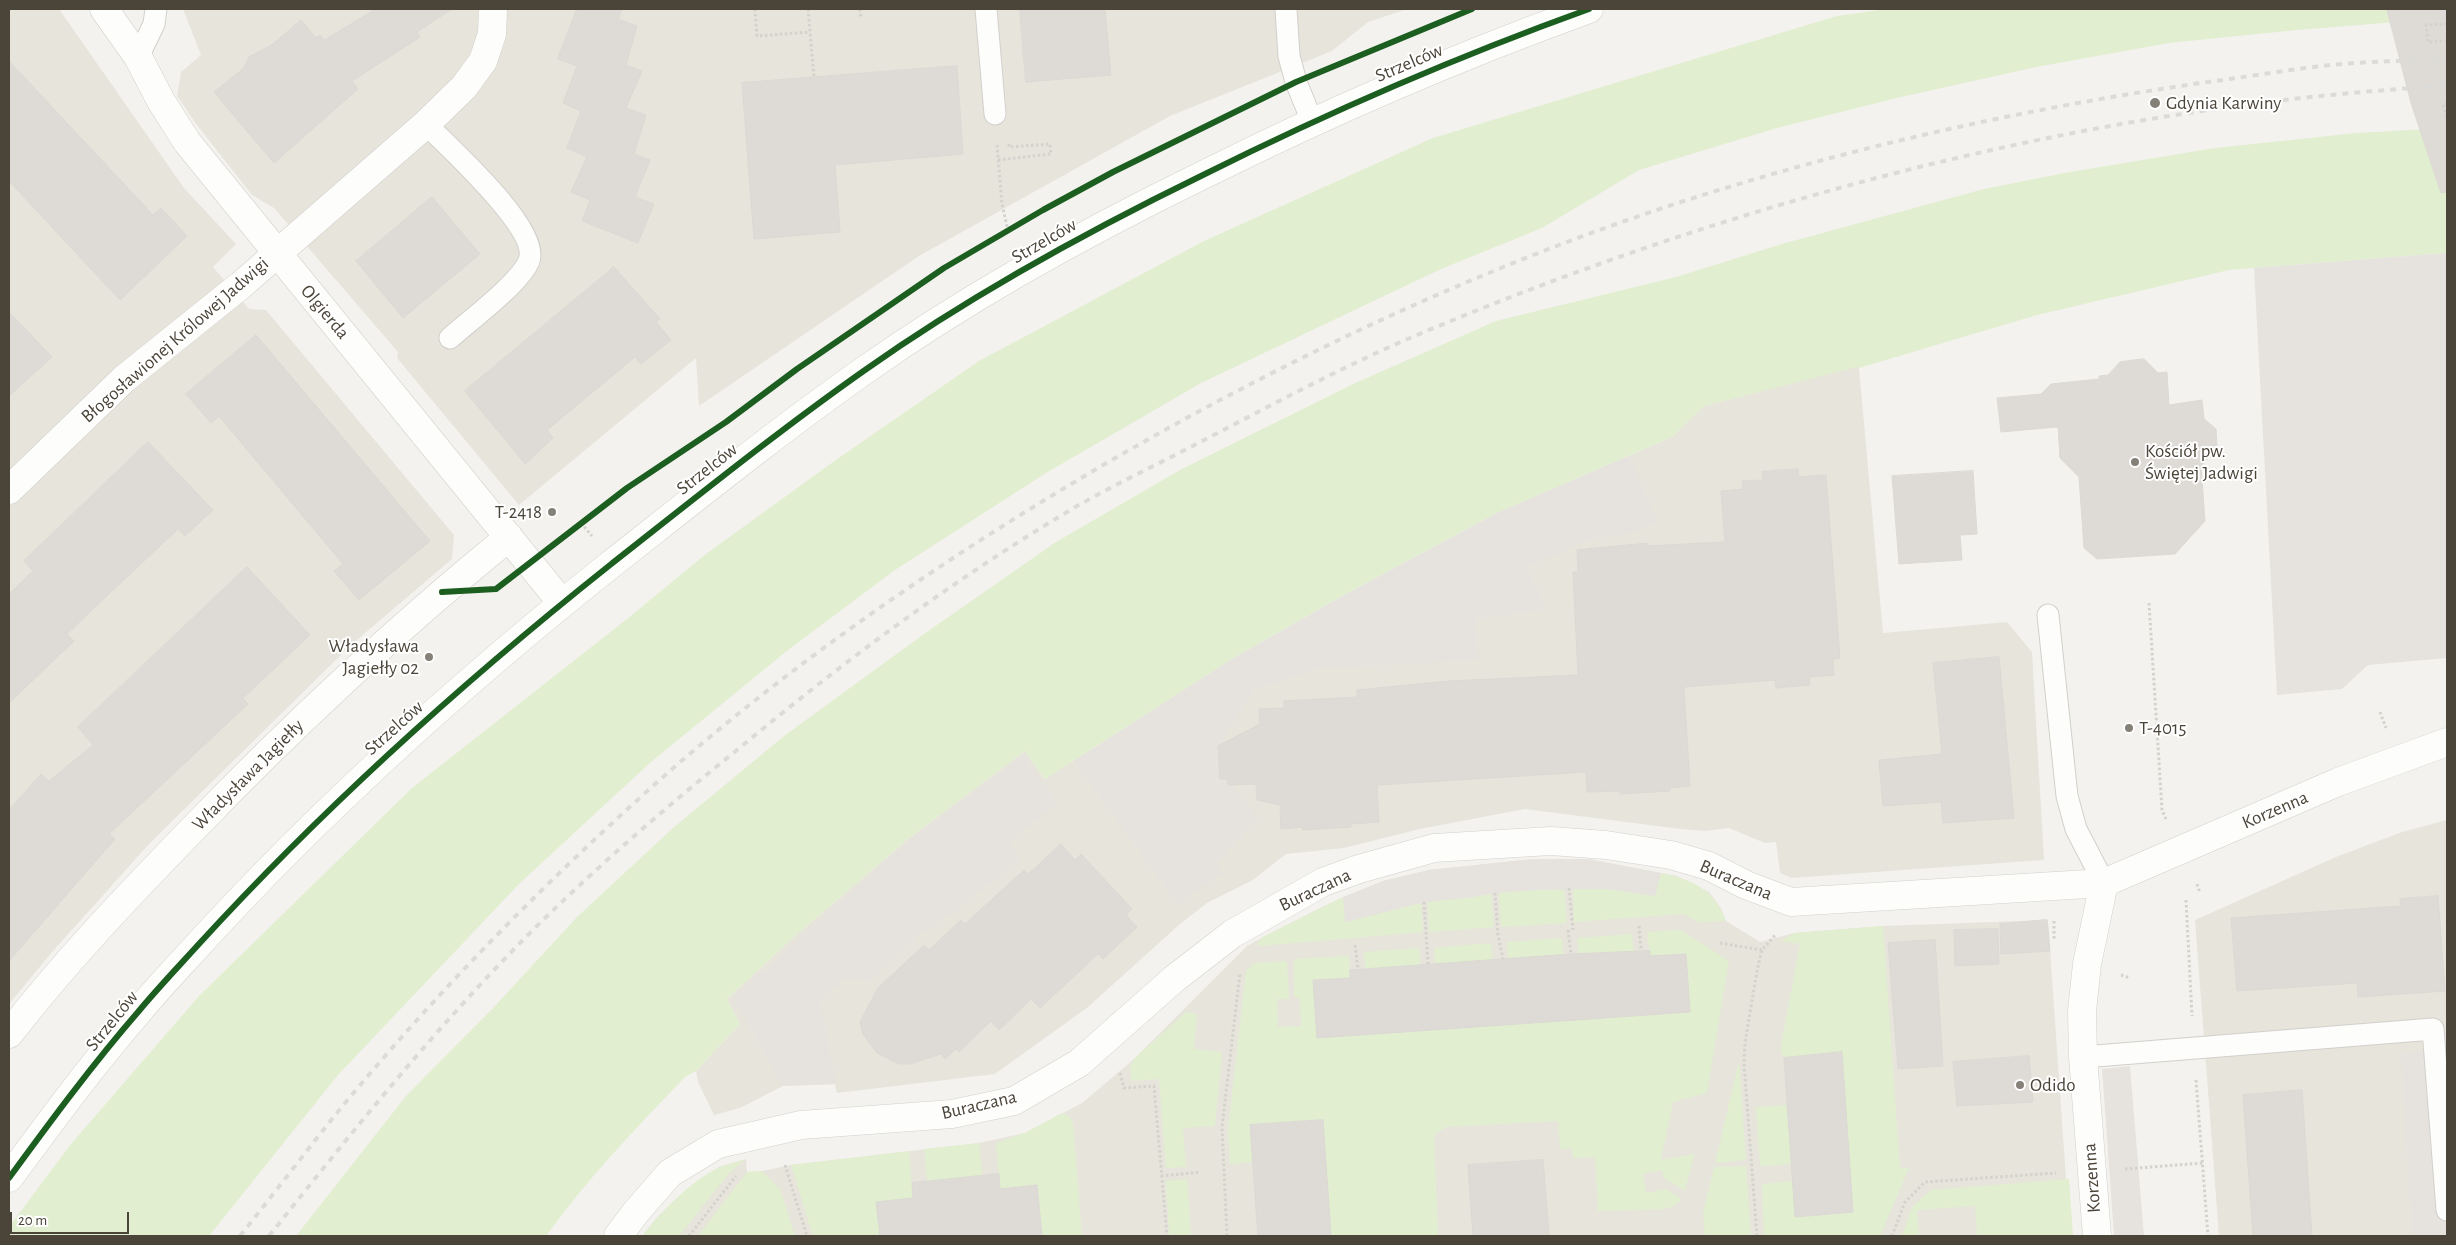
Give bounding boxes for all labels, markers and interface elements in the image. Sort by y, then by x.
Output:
street label: Strzelców [1372,39,1446,87]
place label: Gdynia Karwiny [2166,92,2281,114]
marker: Gdynia Karwiny [2148,96,2162,110]
street label: Strzelców [1007,213,1081,269]
street label: Błogosławionej Królowej Jadwigi [77,252,273,428]
street label: Olgierda [296,280,354,344]
street label: Strzelców [672,438,742,500]
place label: Kościół pw. Świętej Jadwigi [2145,440,2258,484]
marker: Kościół pw. Świętej Jadwigi [2129,456,2141,468]
place label: T-2418 [495,501,542,523]
marker: T-2418 [546,506,558,518]
place label: Władysława Jagiełły 02 [329,635,419,679]
marker: Władysława Jagiełły 02 [423,651,435,663]
street label: Strzelców [360,696,428,760]
street label: Władysława Jagiełły [187,714,309,836]
place label: T-4015 [2139,717,2186,739]
marker: T-4015 [2123,722,2135,734]
street label: Korzenna [2238,786,2312,834]
street label: Buraczana [1696,855,1776,905]
street label: Buraczana [1275,863,1355,917]
street label: Strzelców [81,986,143,1056]
place label: Odido [2030,1074,2076,1096]
marker: Odido [2014,1079,2026,1091]
street label: Buraczana [939,1085,1019,1125]
street label: Korzenna [2078,1142,2106,1214]
scale bar [12,1202,131,1234]
text: 20 m [18,1213,47,1228]

